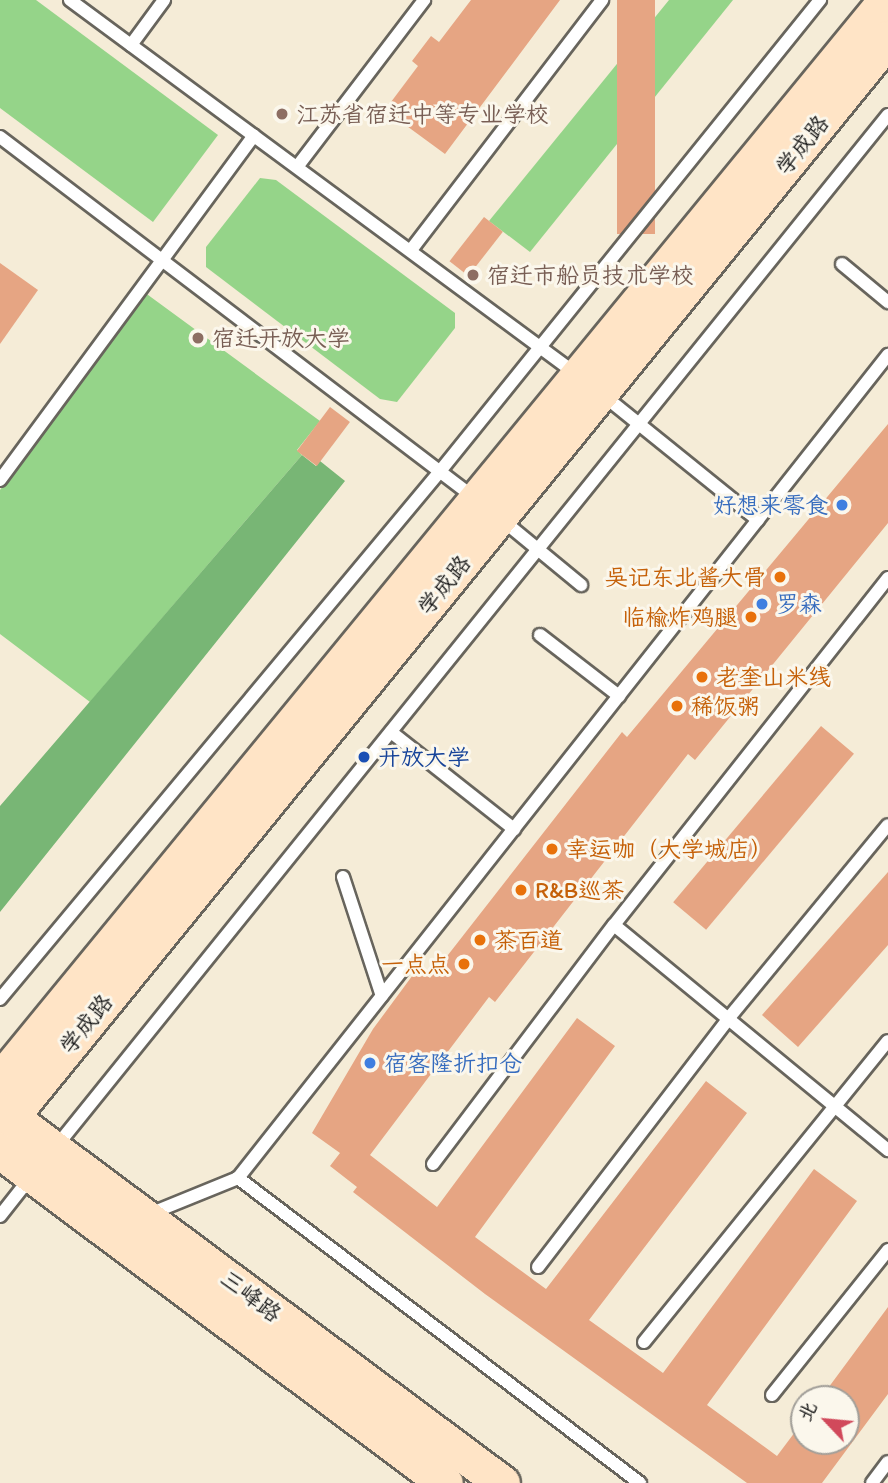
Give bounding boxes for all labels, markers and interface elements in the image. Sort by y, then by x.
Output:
place label: 江苏省宿迁中等专业学校 [296,100,549,128]
marker: 江苏省宿迁中等专业学校 [274,106,290,122]
street label: 学成路 [770,110,834,180]
place label: 宿迁市船员技术学校 [487,261,694,289]
marker: 宿迁市船员技术学校 [465,267,481,283]
place label: 宿迁开放大学 [212,324,350,352]
marker: 宿迁开放大学 [190,330,206,346]
place label: 好想来零食 [713,491,828,519]
marker: 好想来零食 [834,497,850,513]
street label: 学成路 [412,550,476,620]
place label: 吴记东北酱大骨 [605,563,766,591]
marker: 吴记东北酱大骨 [772,569,788,585]
place label: 罗森 [776,590,822,618]
marker: 罗森 [754,596,770,612]
place label: 临榆炸鸡腿 [622,603,737,631]
marker: 临榆炸鸡腿 [743,609,759,625]
place label: 老奎山米线 [716,663,831,691]
marker: 老奎山米线 [694,669,710,685]
place label: 稀饭粥 [691,692,760,720]
marker: 稀饭粥 [669,698,685,714]
place label: 开放大学 [378,743,470,771]
marker: 开放大学 [356,749,372,765]
place label: 幸运咖（大学城店） [566,835,773,863]
marker: 幸运咖（大学城店） [544,841,560,857]
place label: R&B巡茶 [535,876,624,904]
marker: R&B巡茶 [513,882,529,898]
place label: 茶百道 [494,926,563,954]
marker: 茶百道 [472,932,488,948]
place label: 一点点 [381,950,450,978]
marker: 一点点 [456,956,472,972]
street label: 学成路 [54,989,118,1059]
place label: 宿客隆折扣仓 [384,1049,522,1077]
marker: 宿客隆折扣仓 [362,1055,378,1071]
street label: 三峰路 [215,1264,287,1328]
north arrow [790,1385,860,1455]
text: 北 [793,1398,822,1425]

